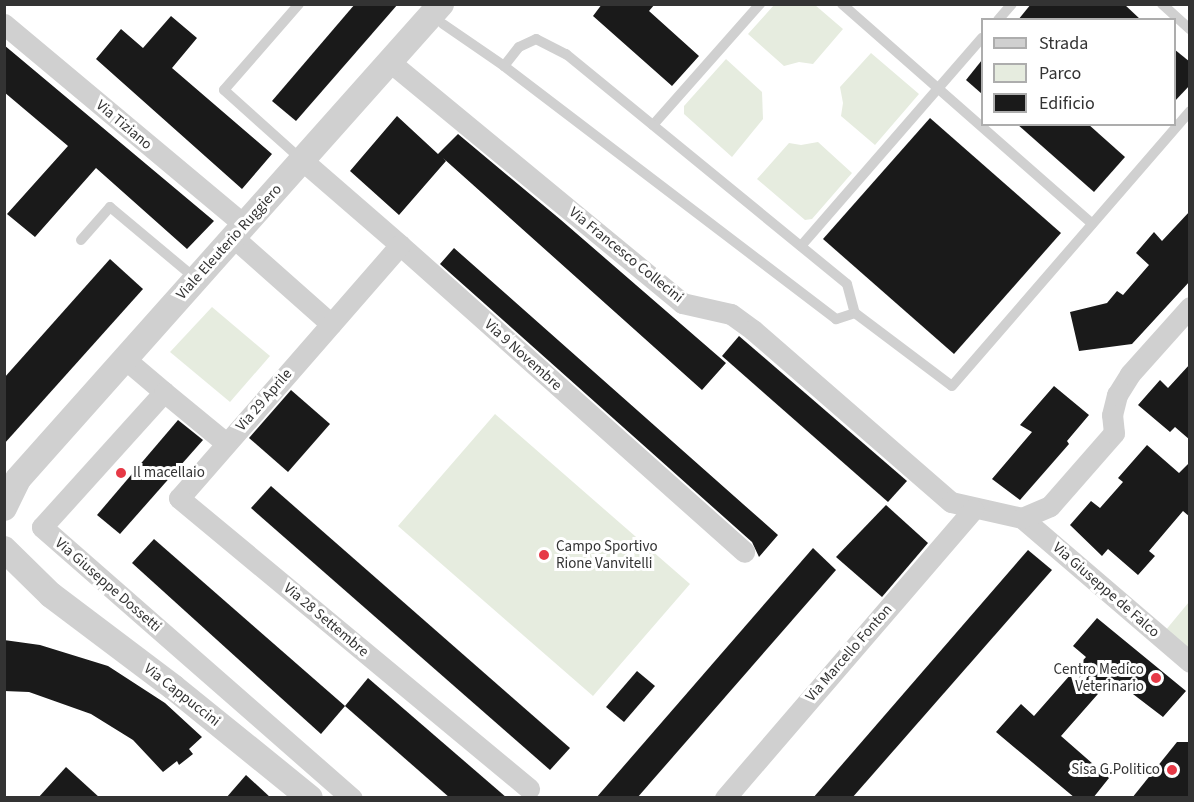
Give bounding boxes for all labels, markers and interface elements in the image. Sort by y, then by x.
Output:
legend [981,18,1176,126]
text: Strada [1039,31,1088,56]
text: Parco [1039,61,1081,86]
text: Edificio [1039,91,1095,116]
street label: Via Tiziano [92,96,156,154]
street label: Viale Eleuterio Ruggiero [172,181,286,303]
street label: Via Francesco Collecini [565,203,687,307]
street label: Via 9 Novembre [481,316,565,394]
street label: Via 29 Aprile [232,365,296,435]
place label: Il macellaio [133,464,205,482]
marker: Il macellaio [114,466,128,480]
street label: Via Giuseppe Dossetti [51,534,165,636]
place label: Campo Sportivo Rione Vanvitelli [556,537,658,572]
street label: Via Giuseppe de Falco [1049,539,1163,641]
marker: Campo Sportivo Rione Vanvitelli [537,548,551,562]
street label: Via 28 Settembre [280,579,372,661]
street label: Via Marcello Fonton [802,601,896,705]
street label: Via Cappuccini [140,660,224,730]
place label: Centro Medico Veterinario [1054,660,1144,695]
marker: Centro Medico Veterinario [1149,671,1163,685]
place label: Sisa G.Politico [1071,761,1160,779]
marker: Sisa G.Politico [1165,763,1179,777]

